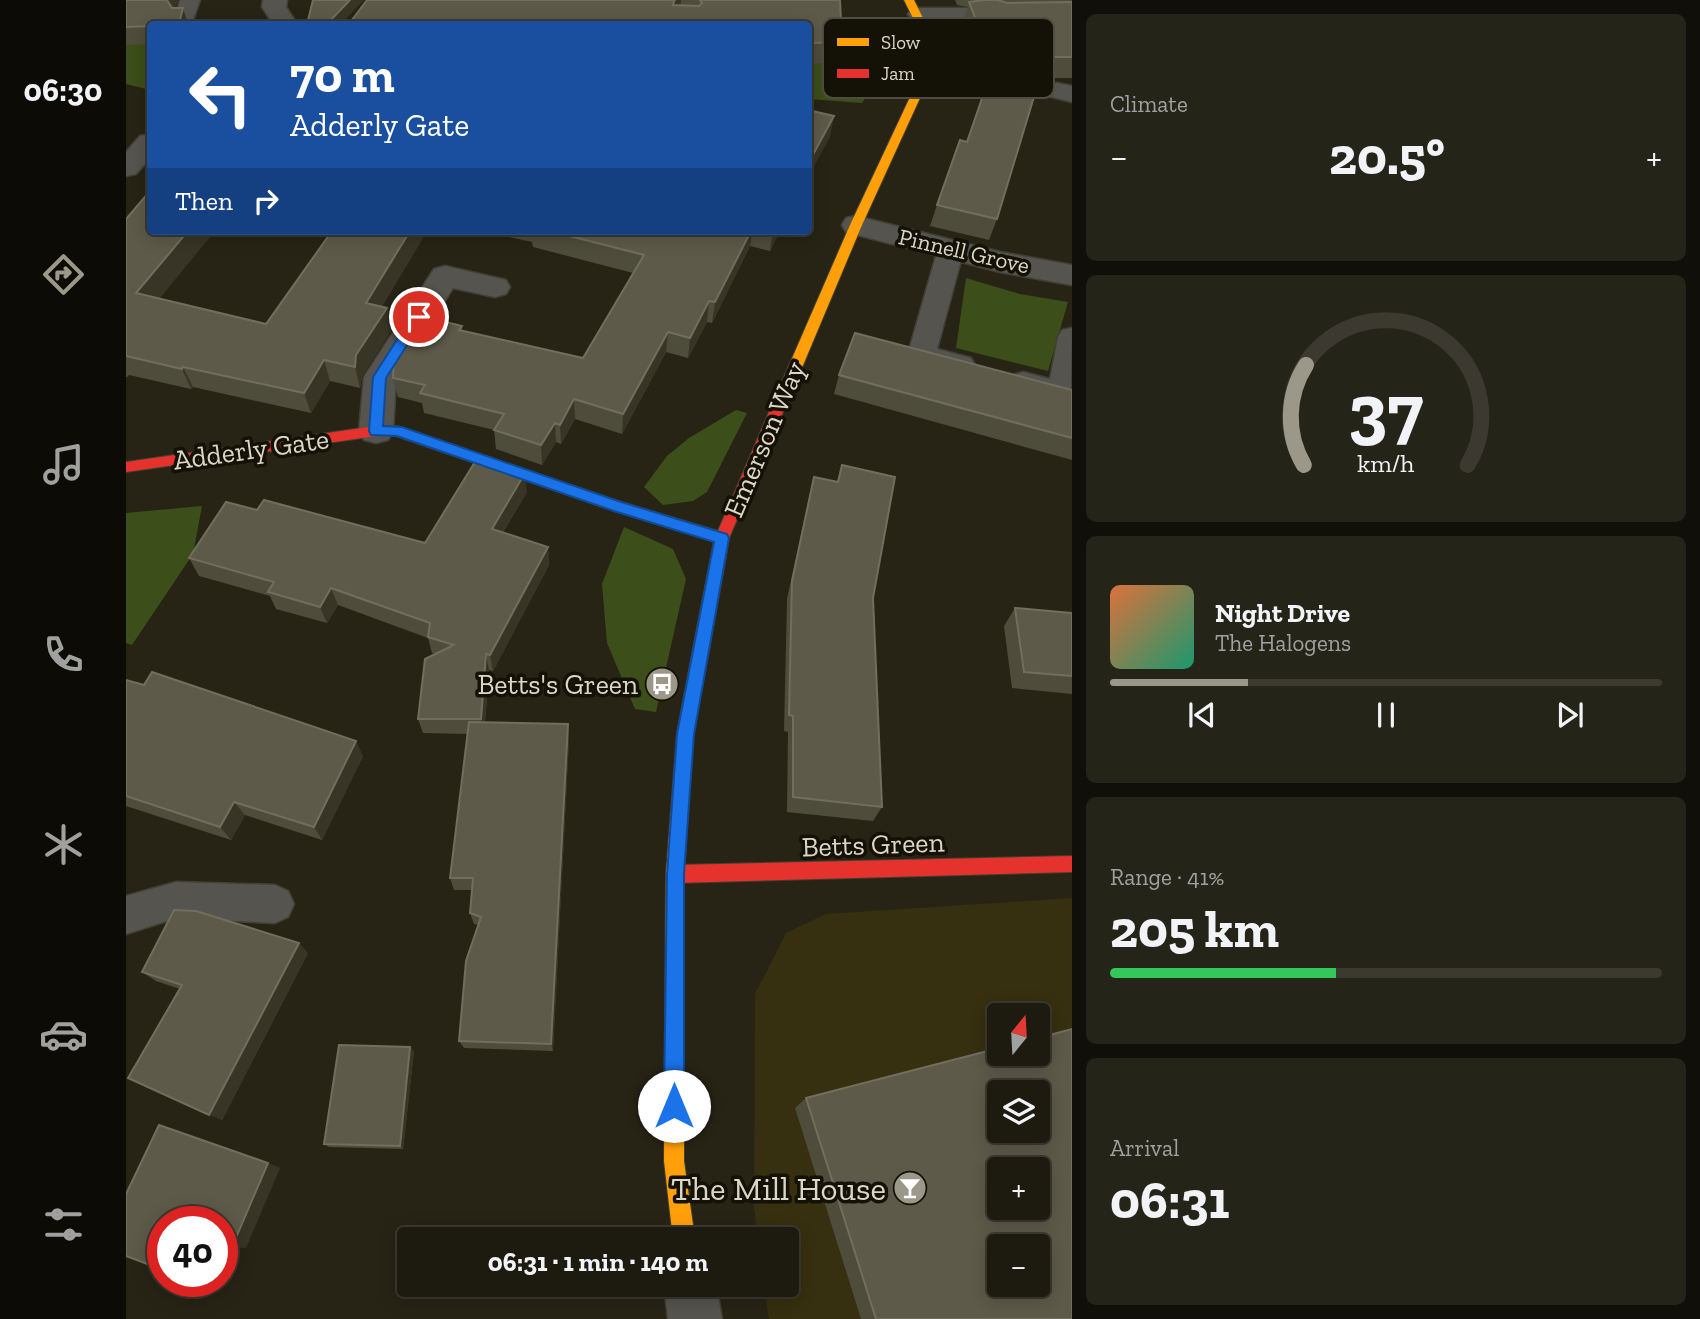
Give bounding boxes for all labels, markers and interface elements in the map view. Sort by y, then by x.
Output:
legend [823,18,1054,98]
text: Slow [881,31,921,54]
text: 70 m [290,46,395,105]
icon: left [175,49,266,140]
text: Jam [881,62,915,85]
text: 06:30 [23,71,103,109]
text: Climate [1110,90,1188,118]
text: Adderly Gate [290,106,469,144]
text: 20.5° [1329,125,1445,187]
text: − [1110,134,1128,180]
text: + [1646,134,1662,180]
icon: right [247,182,285,220]
text: Then [175,185,233,217]
street label: Pinnell Grove [896,222,1032,280]
icon: directions [39,250,88,299]
pin [389,287,449,347]
icon: arrive [400,298,438,336]
street label: Emerson Way [717,356,812,522]
text: 37 [1349,366,1423,454]
street label: Adderly Gate [171,422,331,477]
icon: music [39,440,88,489]
text: km/h [1357,447,1415,477]
text: Night Drive [1215,597,1350,629]
text: The Halogens [1215,629,1351,657]
icon: phone [39,630,88,679]
bus stop icon: Betts's Green [643,665,681,703]
place label: Betts's Green [477,668,638,701]
icon: previous [1183,696,1221,734]
icon: pause [1367,696,1405,734]
icon: next [1551,696,1589,734]
icon: climate [39,820,88,869]
street label: Betts Green [801,826,945,863]
text: Range · 41% [1110,863,1224,891]
text: 205 km [1110,898,1279,960]
north arrow [987,1003,1050,1066]
map controls [987,1003,1050,1297]
icon: car [39,1010,88,1059]
position arrow [637,1069,711,1143]
button: layers [987,1080,1050,1143]
text: Arrival [1110,1134,1179,1162]
button: + [987,1157,1050,1220]
place label: The Mill House [671,1169,886,1208]
bar icon: The Mill House [891,1169,929,1207]
text: 06:31 [1110,1169,1229,1231]
icon: filters [39,1200,88,1249]
speed limit sign: 40 [147,1206,238,1297]
button: − [987,1234,1050,1297]
text: 06:31 · 1 min · 140 m [488,1246,708,1278]

